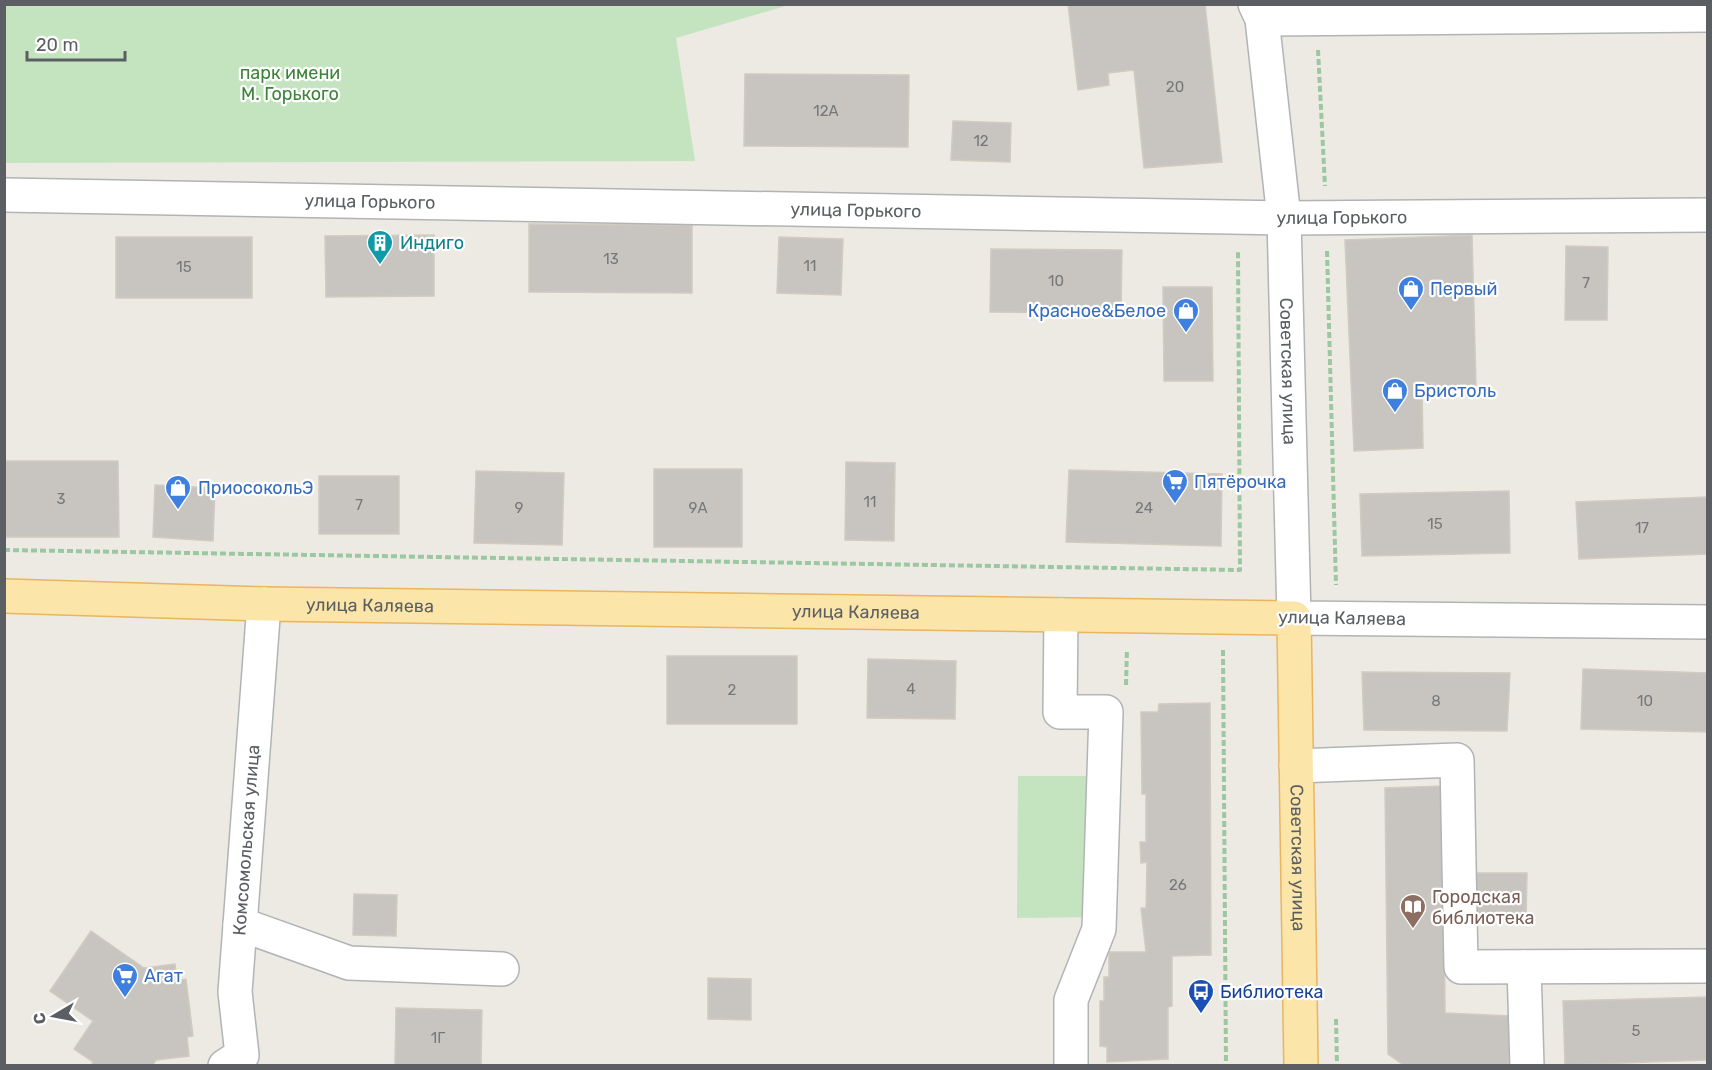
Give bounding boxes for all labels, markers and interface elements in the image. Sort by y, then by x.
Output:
scale bar [27,24,124,62]
text: 20 m [36,34,78,56]
park label: парк имени М. Горького [240,62,340,105]
house number: 20 [1166,78,1184,96]
house number: 12А [813,102,839,120]
house number: 12 [973,132,989,150]
street label: улица Горького [304,189,436,214]
street label: улица Горького [790,198,922,222]
street label: улица Горького [1276,206,1407,229]
building icon: Индиго [365,228,395,266]
place label: Индиго [400,232,464,254]
house number: 13 [603,250,619,268]
house number: 11 [804,257,816,275]
house number: 15 [176,258,192,276]
house number: 10 [1048,272,1064,290]
shop icon: Первый [1396,274,1426,312]
house number: 7 [1582,274,1590,292]
place label: Первый [1430,278,1497,300]
shop icon: Красное&Белое [1171,296,1201,334]
street label: Советская улица [1275,297,1301,445]
place label: Красное&Белое [1028,300,1166,322]
shop icon: Бристоль [1380,376,1410,414]
place label: Бристоль [1414,380,1496,402]
supermarket icon: Пятёрочка [1160,467,1190,505]
place label: Пятёрочка [1194,471,1287,493]
shop icon: ПриосокольЭ [163,473,193,511]
place label: ПриосокольЭ [198,477,314,499]
house number: 3 [56,490,66,508]
house number: 11 [864,493,876,511]
house number: 7 [355,496,363,514]
house number: 9 [515,499,524,517]
house number: 9А [689,499,707,517]
house number: 24 [1135,499,1153,517]
house number: 15 [1427,515,1443,533]
house number: 17 [1635,519,1649,537]
street label: улица Каляева [306,594,434,617]
street label: улица Каляева [792,600,920,624]
street label: улица Каляева [1278,606,1406,630]
house number: 4 [906,680,916,698]
house number: 2 [728,681,737,699]
house number: 8 [1431,692,1441,710]
house number: 10 [1637,692,1653,710]
street label: Комсомольская улица [228,744,264,936]
street label: Советская улица [1286,784,1310,932]
house number: 26 [1169,876,1187,894]
place label: Городская библиотека [1432,886,1535,929]
library icon: Городская библиотека [1398,892,1428,930]
supermarket icon: Агат [110,961,140,999]
place label: Агат [144,965,183,987]
bus stop icon: Библиотека [1186,977,1216,1015]
place label: Библиотека [1220,981,1324,1003]
north arrow [24,986,84,1046]
text: С [29,1011,50,1026]
house number: 5 [1632,1022,1641,1040]
house number: 1Г [431,1029,445,1047]

